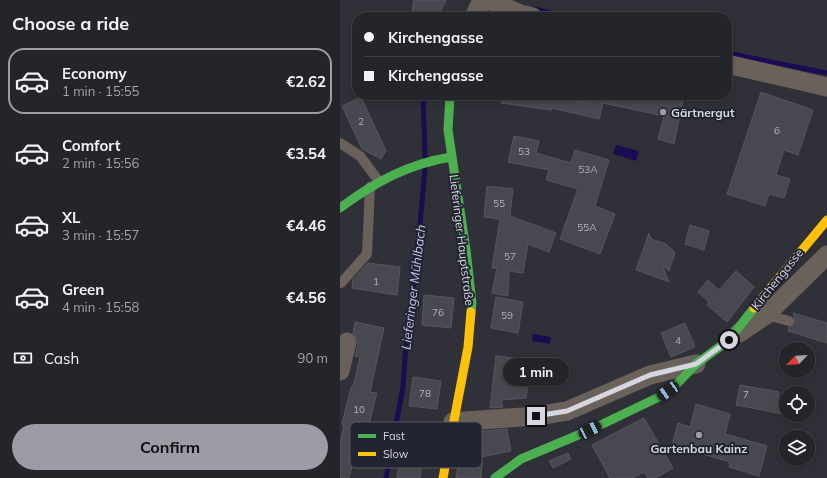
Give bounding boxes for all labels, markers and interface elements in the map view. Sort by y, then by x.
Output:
text: Choose a ride [12,12,129,35]
text: Kirchengasse [388,28,483,47]
icon: car [14,63,50,99]
text: Economy [62,64,127,83]
text: Kirchengasse [388,66,483,85]
text: €2.62 [286,72,326,91]
text: 1 min · 15:55 [62,83,139,99]
place label: Gärtnergut [671,105,735,120]
marker: Gärtnergut [658,107,668,117]
house number: 2 [358,115,364,128]
house number: 6 [774,124,780,137]
icon: car [14,135,50,171]
text: Comfort [62,136,120,155]
text: €3.54 [286,144,326,163]
house number: 53 [518,145,530,158]
text: 2 min · 15:56 [62,155,139,171]
house number: 53A [578,163,598,176]
street label: Lieferinger Hauptstraße [446,173,478,307]
house number: 55 [493,197,505,210]
icon: car [14,207,50,243]
text: XL [62,208,80,227]
text: €4.46 [286,216,326,235]
house number: 55A [577,221,597,234]
water label: Lieferinger Mühlbach [397,223,429,351]
text: 3 min · 15:57 [62,227,139,243]
street label: Kirchengasse [748,245,806,313]
house number: 57 [504,250,516,263]
house number: 1 [373,275,379,288]
icon: car [14,279,50,315]
text: Green [62,280,104,299]
text: €4.56 [286,288,326,307]
text: 4 min · 15:58 [62,299,139,315]
house number: 76 [432,306,444,319]
house number: 59 [501,309,513,322]
route start [720,331,738,349]
house number: 4 [675,334,681,347]
north arrow [779,342,815,378]
map controls [779,342,815,466]
icon: cash [12,347,34,369]
text: Cash [44,349,79,368]
text: 90 m [298,350,328,366]
callout: 1 min [503,358,569,386]
text: 1 min [519,364,553,380]
car [655,379,681,403]
button: locate [779,386,815,422]
house number: 78 [419,387,431,400]
house number: 7 [743,388,749,401]
house number: 10 [353,403,365,416]
route end [527,407,545,425]
car [577,419,603,441]
legend [350,422,482,468]
button: Confirm [12,424,328,470]
text: Fast [383,429,405,443]
marker: Gartenbau Kainz [694,430,704,440]
button: layers [779,430,815,466]
place label: Gartenbau Kainz [650,441,748,456]
text: Slow [383,447,409,461]

